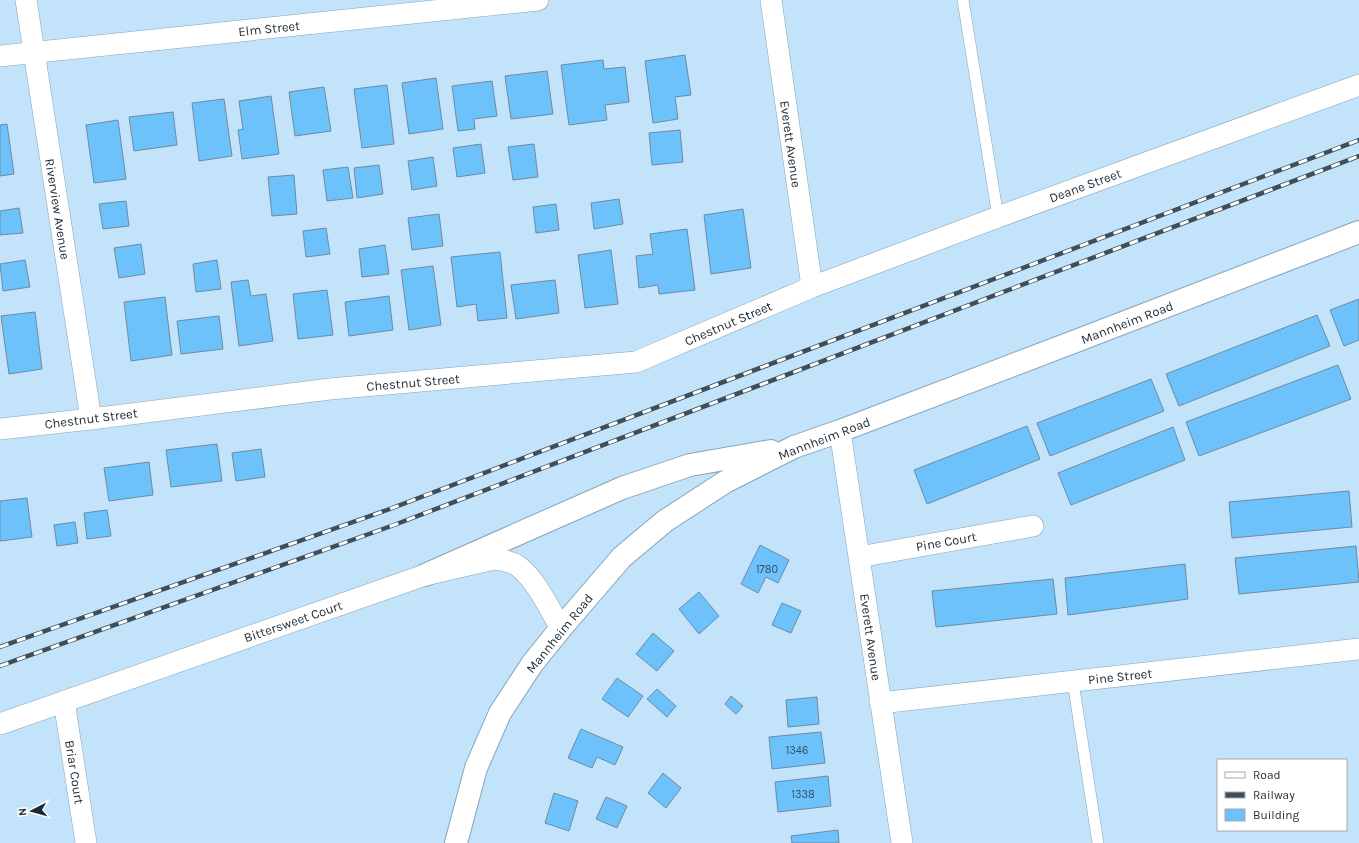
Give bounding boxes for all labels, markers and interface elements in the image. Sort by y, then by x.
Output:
street label: Elm Street [237,18,301,39]
street label: Everett Avenue [777,100,804,189]
street label: Riverview Avenue [42,157,73,261]
street label: Deane Street [1047,165,1123,205]
street label: Chestnut Street [682,298,774,349]
street label: Mannheim Road [1079,298,1175,347]
street label: Chestnut Street [366,371,460,394]
street label: Chestnut Street [44,405,139,432]
street label: Mannheim Road [776,414,872,463]
street label: Pine Court [915,529,978,554]
house number: 1780 [756,563,778,576]
street label: Mannheim Road [523,591,596,676]
street label: Everett Avenue [857,593,884,682]
street label: Bittersweet Court [242,598,345,645]
street label: Pine Street [1087,666,1153,687]
street label: Briar Court [62,739,87,805]
house number: 1346 [786,744,808,757]
legend [1217,759,1347,831]
text: Road [1253,768,1281,782]
house number: 1338 [791,788,815,801]
text: Railway [1253,788,1295,802]
north arrow [12,791,52,831]
text: N [16,807,29,817]
text: Building [1253,808,1300,822]

